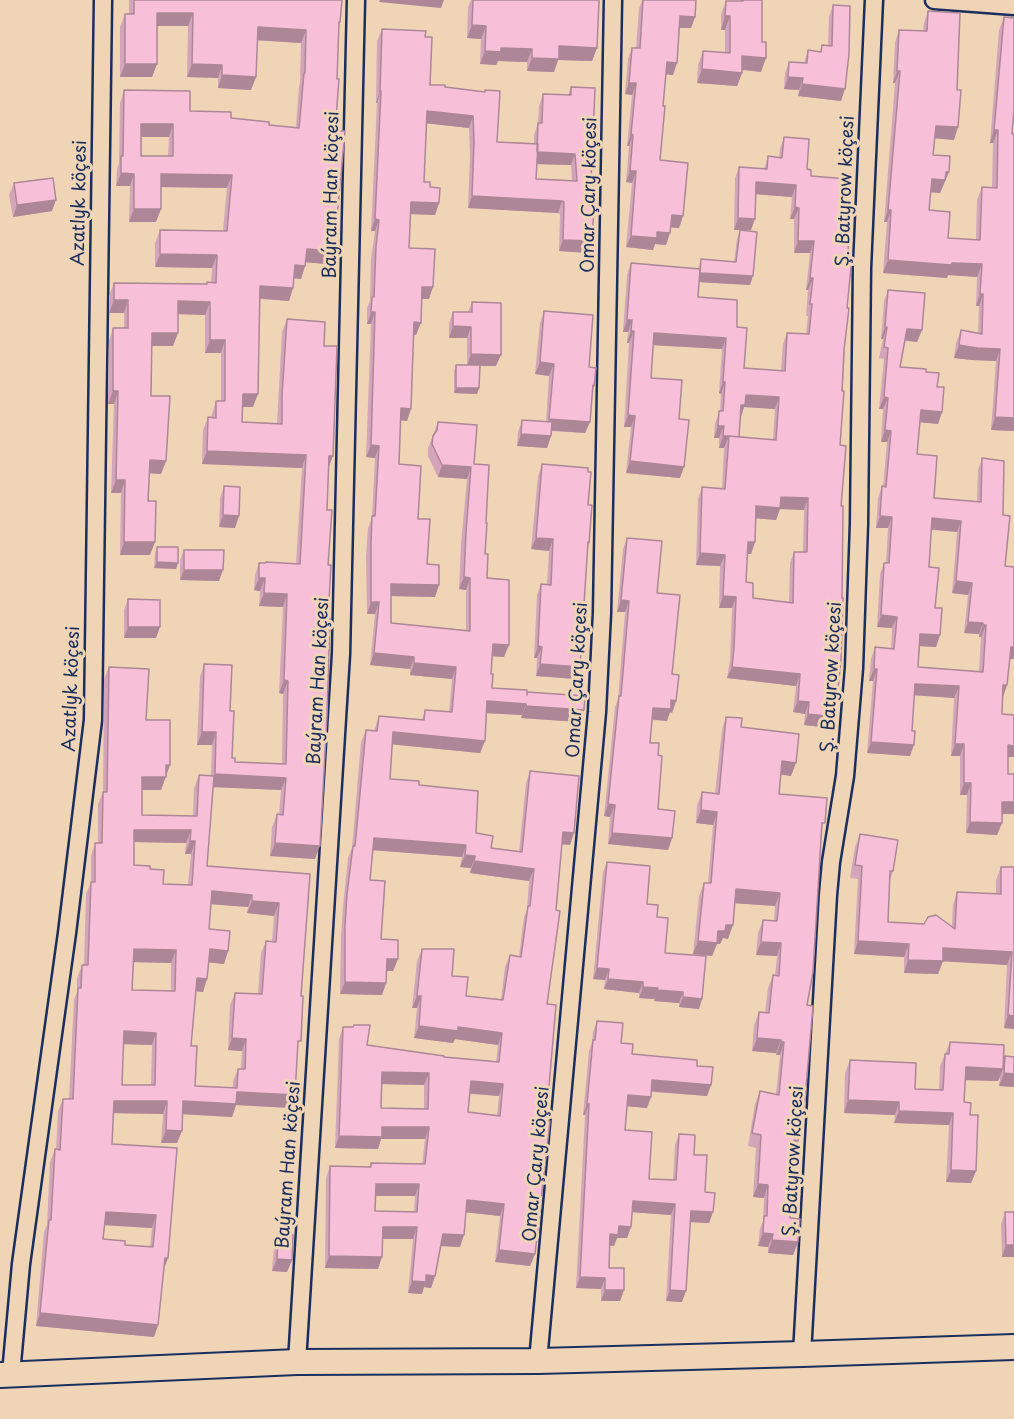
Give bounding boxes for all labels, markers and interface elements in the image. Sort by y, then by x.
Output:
street label: Baýram Han köçesi [320,111,344,279]
street label: Ş. Batyrow köçesi [833,115,859,267]
street label: Omar Çary köçesi [578,117,602,273]
street label: Azatlyk köçesi [68,140,92,266]
street label: Baýram Han köçesi [304,597,334,765]
street label: Ş. Batyrow köçesi [817,601,847,753]
street label: Omar Çary köçesi [563,602,593,758]
street label: Azatlyk köçesi [59,626,85,752]
street label: Baýram Han köçesi [272,1080,306,1250]
street label: Omar Çary köçesi [519,1085,555,1243]
street label: Ş. Batyrow köçesi [779,1085,809,1237]

